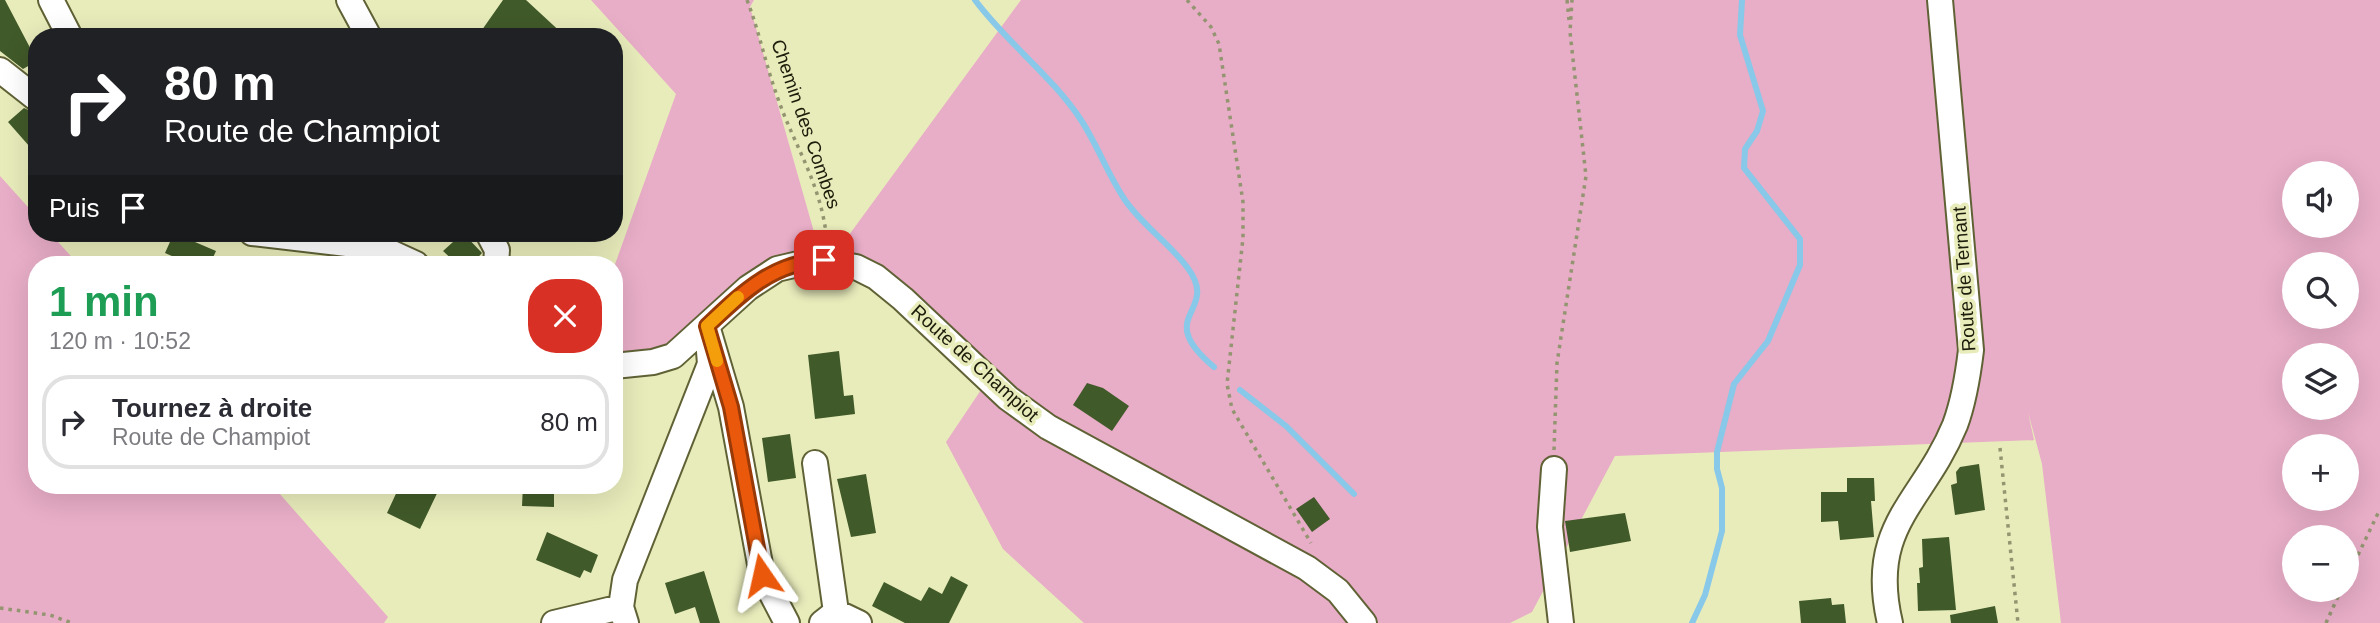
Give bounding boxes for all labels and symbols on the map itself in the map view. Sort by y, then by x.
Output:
street label: Chemin des Combes [767,37,845,211]
street label: Route de Ternant [1948,205,1980,352]
pin [794,230,854,290]
street label: Route de Champiot [907,300,1043,426]
position arrow [725,538,799,612]

